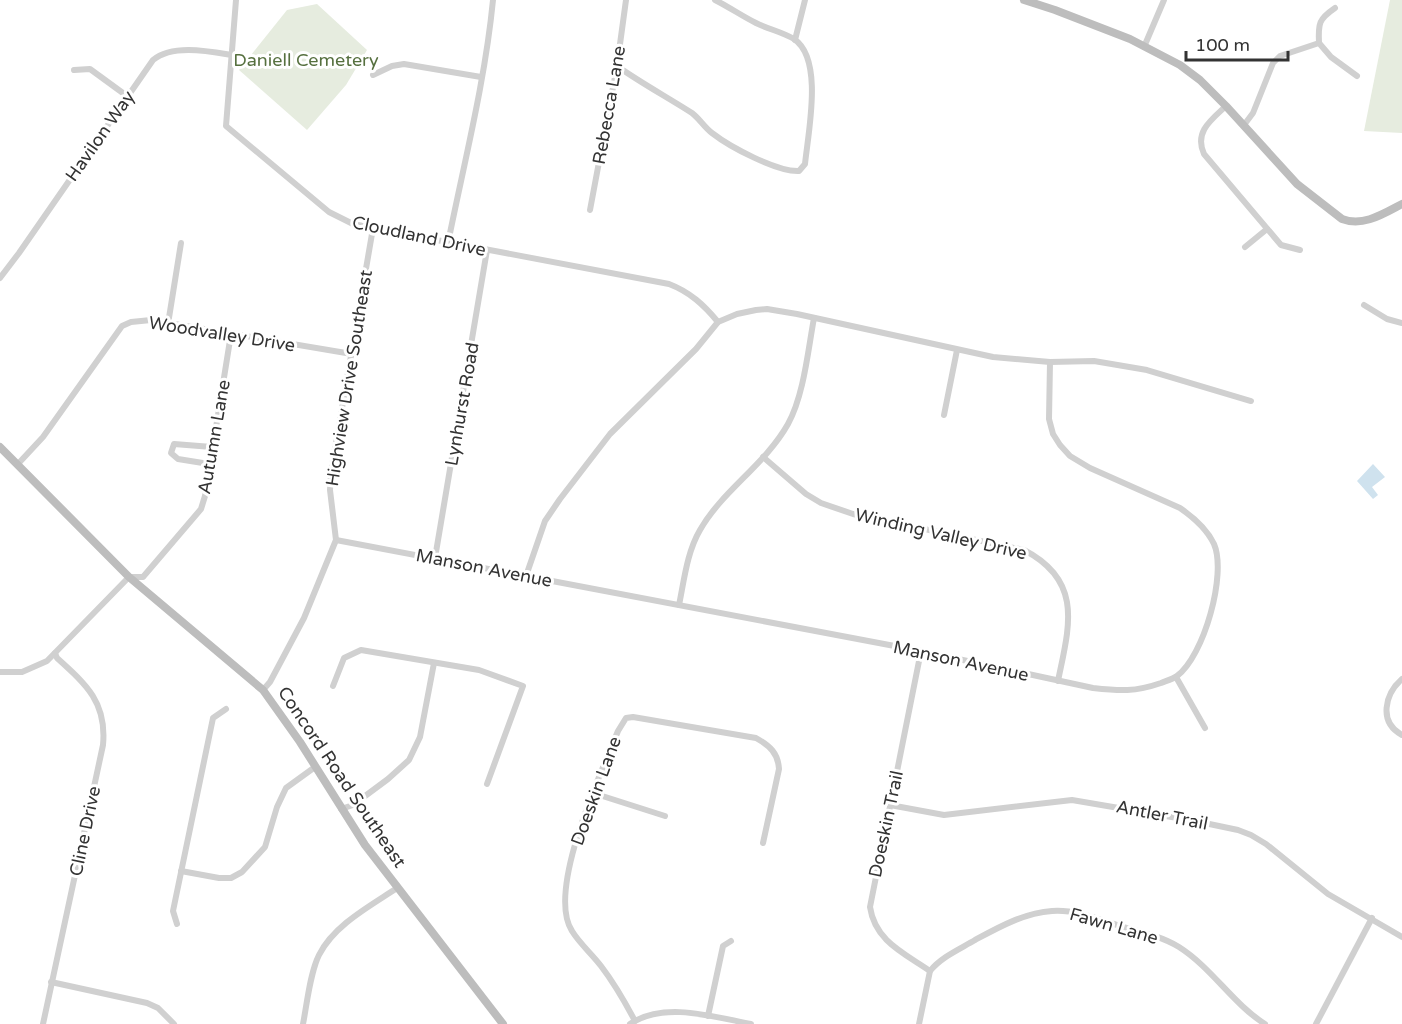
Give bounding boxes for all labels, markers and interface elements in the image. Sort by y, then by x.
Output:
scale bar [1186,24,1288,62]
text: 100 m [1195,34,1250,56]
street label: Rebecca Lane [588,44,630,166]
park label: Daniell Cemetery [233,49,379,71]
street label: Havilon Way [61,86,140,186]
street label: Cloudland Drive [350,211,488,261]
street label: Highview Drive Southeast [321,268,377,488]
street label: Woodvalley Drive [147,312,297,356]
street label: Lynhurst Road [440,340,484,468]
street label: Autumn Lane [193,378,235,496]
street label: Winding Valley Drive [853,504,1029,564]
street label: Manson Avenue [414,544,554,592]
street label: Manson Avenue [891,636,1031,686]
street label: Concord Road Southeast [273,682,411,872]
street label: Doeskin Lane [566,733,626,849]
street label: Doeskin Trail [864,769,908,879]
street label: Cline Drive [65,784,105,878]
street label: Antler Trail [1114,795,1210,835]
street label: Fawn Lane [1067,903,1161,949]

